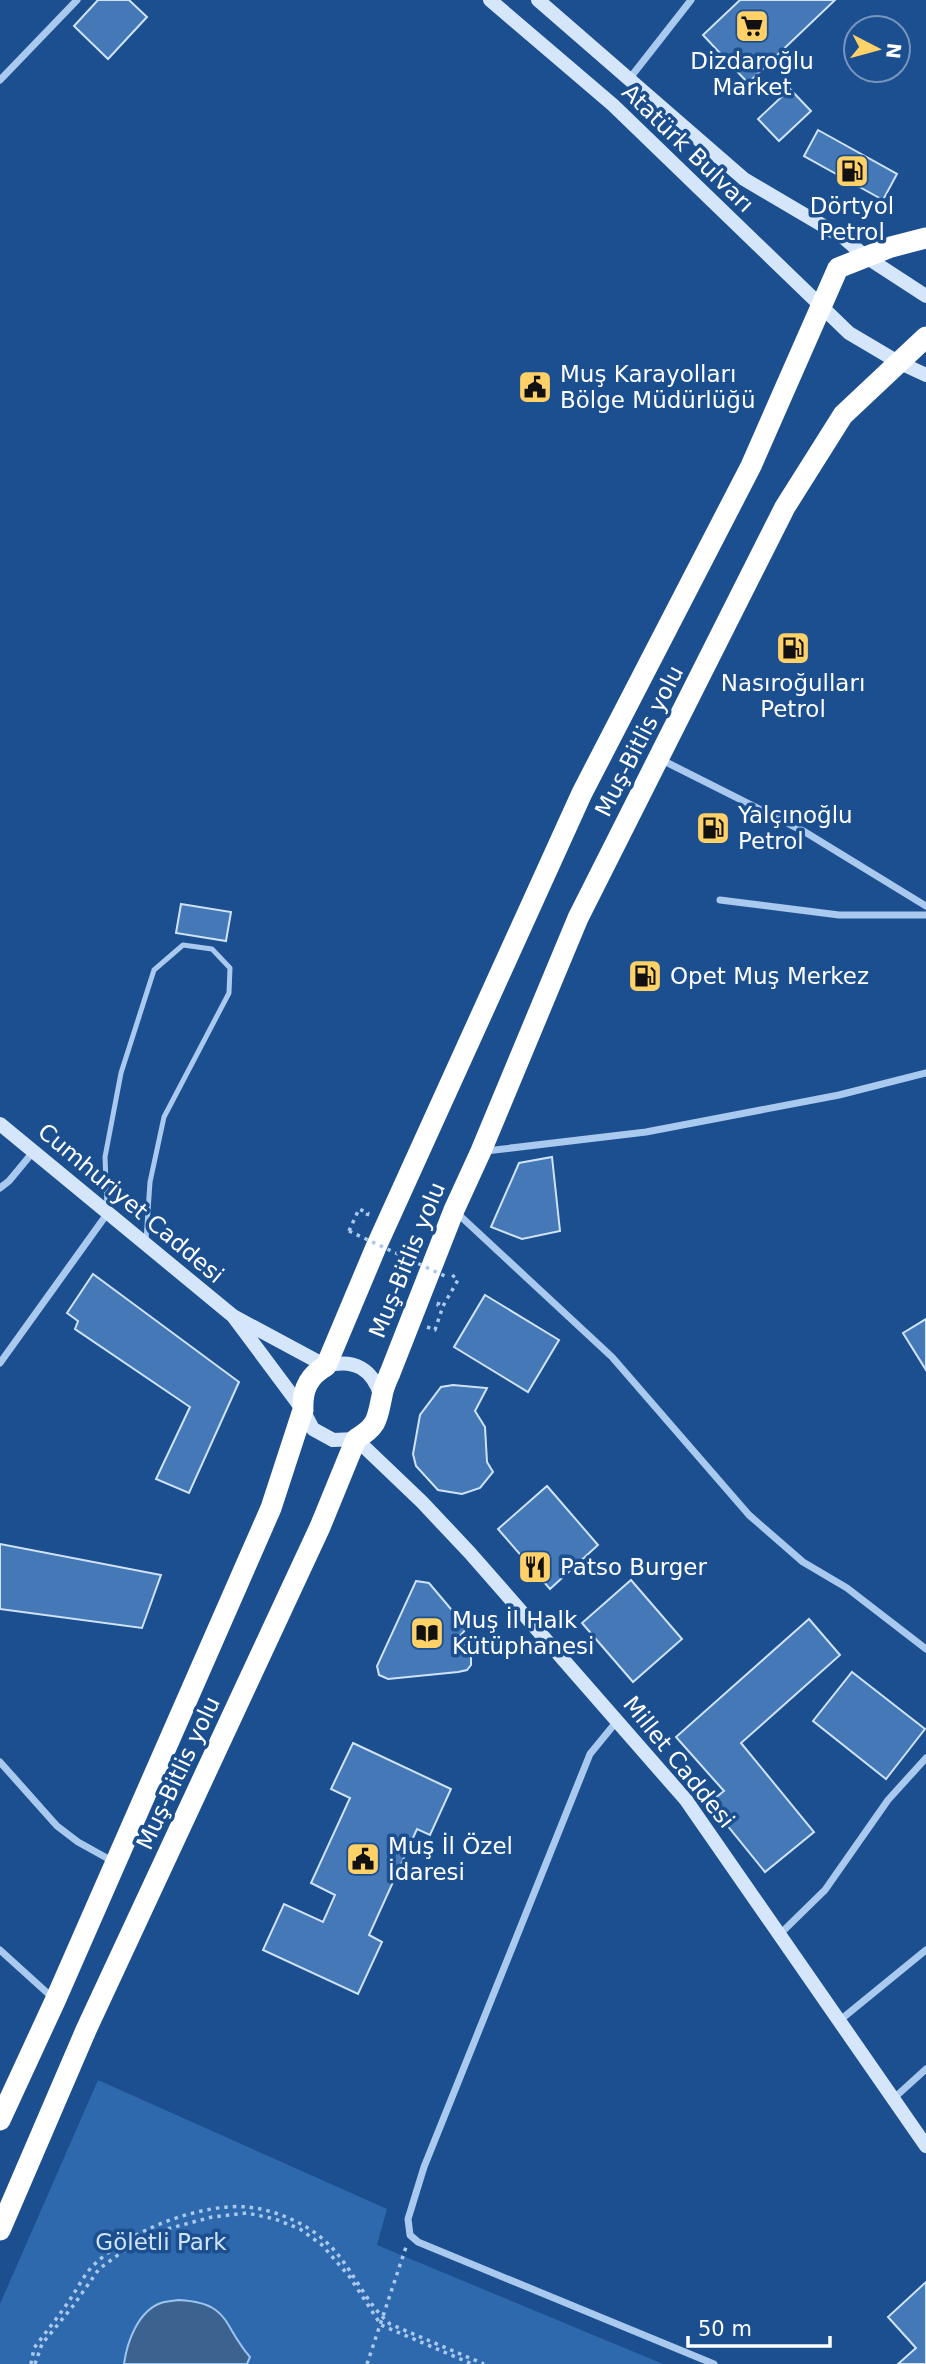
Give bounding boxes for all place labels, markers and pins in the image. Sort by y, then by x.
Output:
supermarket icon: Dizdaroğlu Market [733,7,771,45]
place label: Dizdaroğlu Market [690,48,814,100]
fuel station icon: Dörtyol Petrol [833,152,871,190]
place label: Dörtyol Petrol [810,193,894,245]
place label: Muş Karayolları Bölge Müdürlüğü [560,361,756,413]
public building icon: Muş Karayolları Bölge Müdürlüğü [516,368,554,406]
fuel station icon: Nasıroğulları Petrol [774,629,812,667]
place label: Nasıroğulları Petrol [721,670,865,722]
place label: Yalçınoğlu Petrol [737,802,853,854]
fuel station icon: Yalçınoğlu Petrol [694,809,732,847]
fuel station icon: Opet Muş Merkez [626,957,664,995]
place label: Opet Muş Merkez [670,963,869,989]
restaurant icon: Patso Burger [516,1548,554,1586]
place label: Patso Burger [560,1554,707,1580]
place label: Muş İl Halk Kütüphanesi [452,1606,594,1659]
library icon: Muş İl Halk Kütüphanesi [408,1614,446,1652]
place label: Muş İl Özel İdaresi [388,1832,513,1885]
public building icon: Muş İl Özel İdaresi [344,1840,382,1878]

